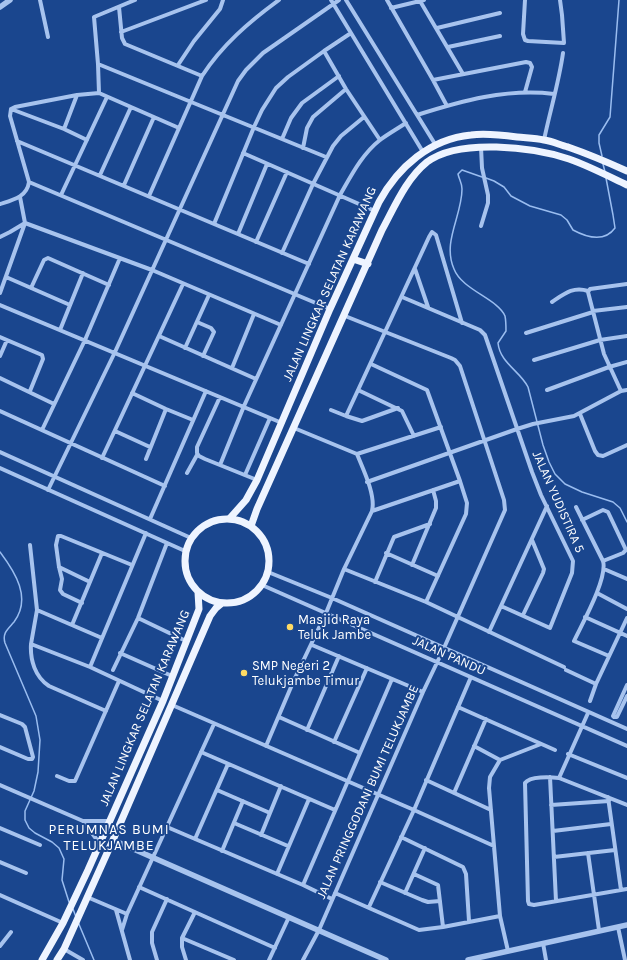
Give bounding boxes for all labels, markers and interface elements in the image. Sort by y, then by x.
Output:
street label: JALAN LINGKAR SELATAN KARAWANG [280,184,380,384]
street label: JALAN YUDISTIRA 5 [529,449,587,555]
street label: JALAN LINGKAR SELATAN KARAWANG [96,608,194,808]
place label: Masjid Raya Teluk Jambe [298,612,371,643]
marker: Masjid Raya Teluk Jambe [285,622,295,632]
street label: JALAN PANDU [410,633,488,679]
place label: SMP Negeri 2 Telukjambe Timur [252,658,359,689]
marker: SMP Negeri 2 Telukjambe Timur [239,668,249,678]
street label: JALAN PRINGGODANI BUMI TELUKJAMBE [314,683,422,901]
district label: PERUMNAS BUMI TELUKJAMBE [48,822,170,854]

